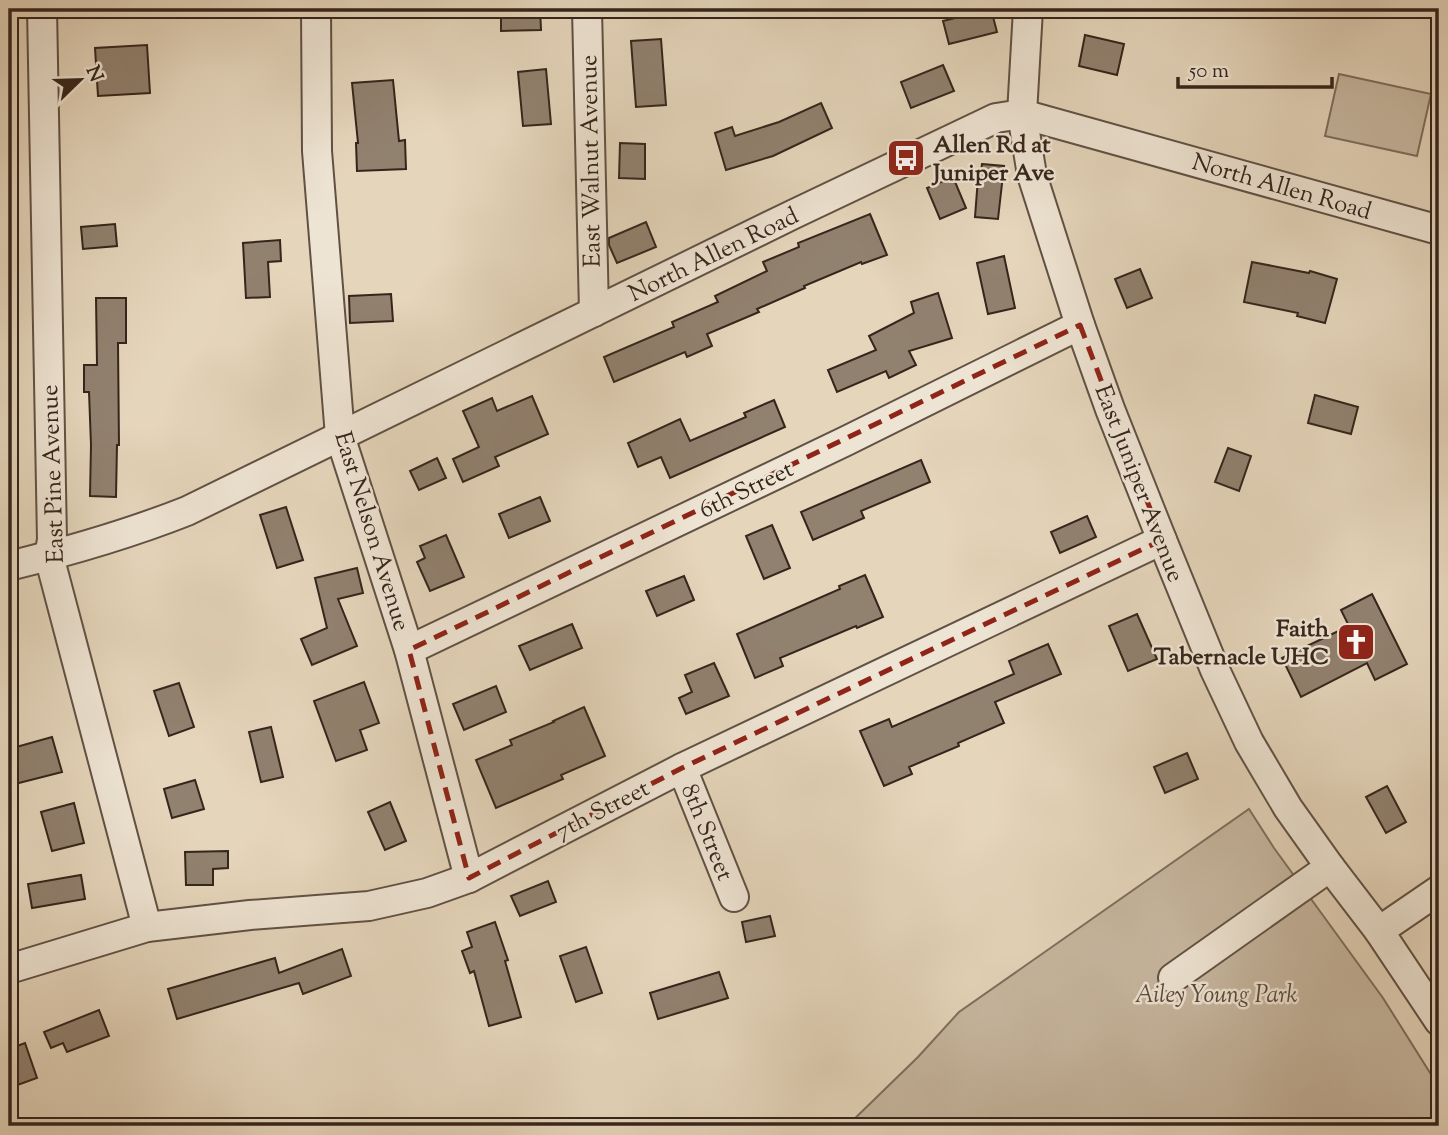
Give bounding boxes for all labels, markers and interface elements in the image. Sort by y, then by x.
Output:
north arrow [46,46,116,116]
scale bar [1178,46,1332,90]
street label: East Walnut Avenue [573,54,611,268]
text: 50 m [1188,57,1229,87]
text: N [78,62,109,87]
place label: Allen Rd at Juniper Ave [931,129,1055,191]
bus stop icon: Allen Rd at Juniper Ave [885,137,927,179]
street label: North Allen Road [1188,146,1376,230]
street label: North Allen Road [623,200,805,312]
street label: East Juniper Avenue [1085,380,1191,587]
street label: East Pine Avenue [34,384,74,564]
street label: East Nelson Avenue [325,428,418,636]
street label: 6th Street [694,453,800,528]
place label: Faith Tabernacle UHC [1154,613,1330,675]
church icon: Faith Tabernacle UHC [1335,621,1377,663]
street label: 7th Street [550,773,656,849]
street label: 8th Street [671,779,741,886]
park label: Ailey Young Park [1135,979,1297,1013]

